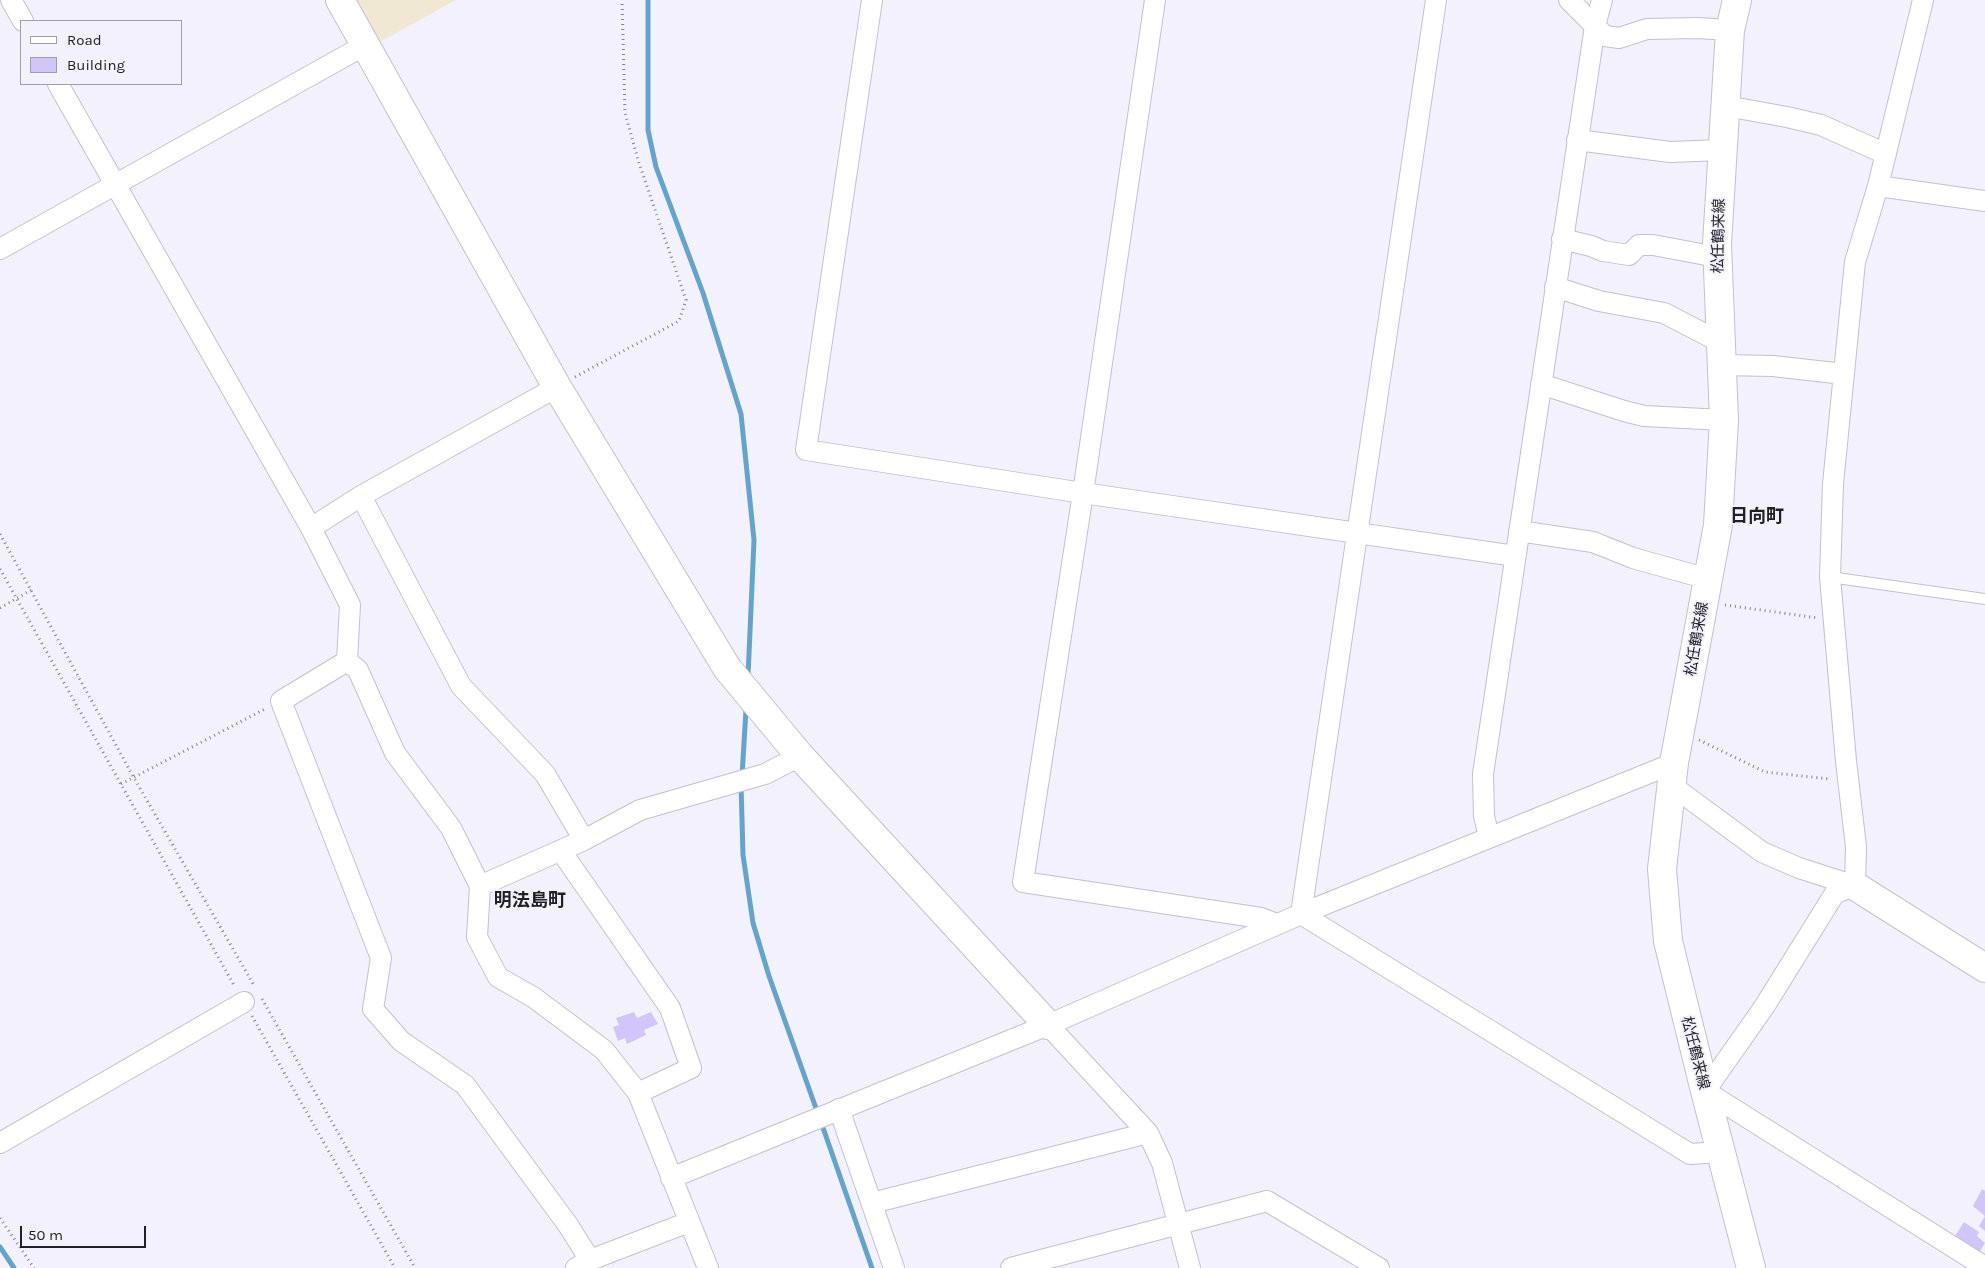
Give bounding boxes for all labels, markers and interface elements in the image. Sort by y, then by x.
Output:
legend [20,20,182,85]
text: Road [67,31,102,49]
text: Building [67,56,125,74]
street label: 松任鶴来線 [1709,198,1729,274]
district label: 日向町 [1730,506,1784,528]
street label: 松任鶴来線 [1682,601,1712,677]
district label: 明法島町 [494,890,566,912]
street label: 松任鶴来線 [1677,1014,1713,1092]
scale bar [22,1216,149,1248]
text: 50 m [28,1226,63,1244]

